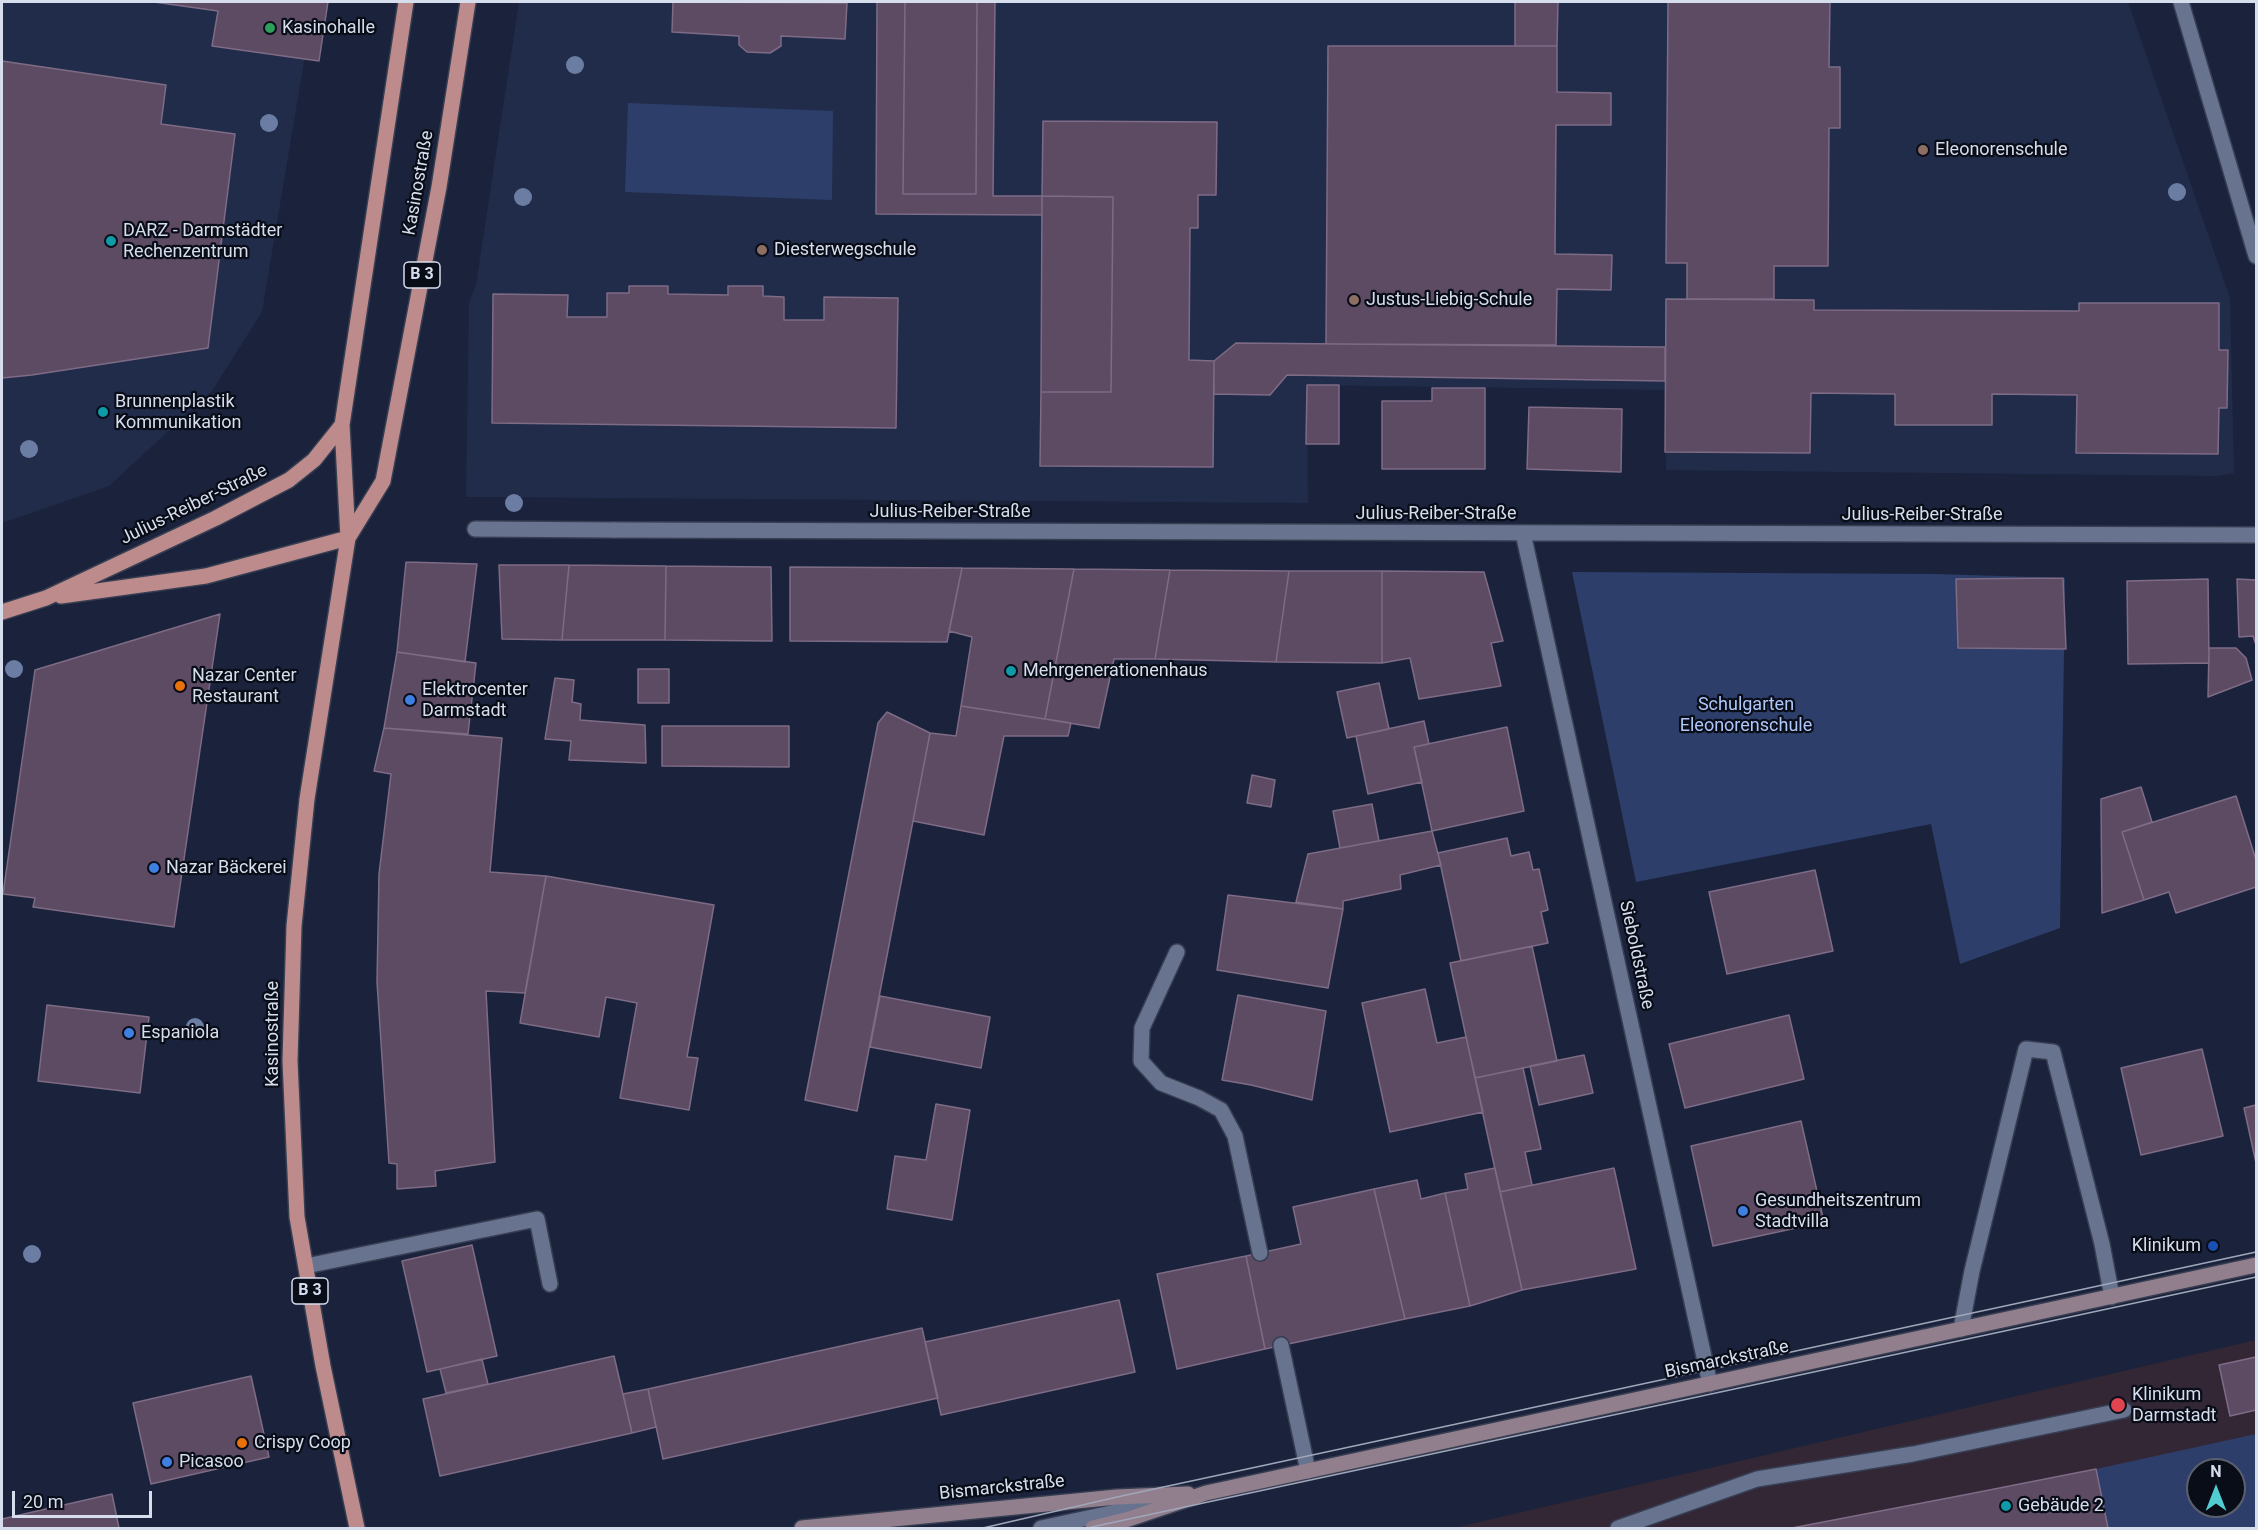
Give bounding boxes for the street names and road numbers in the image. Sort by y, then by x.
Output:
street label: Kasinostraße [399,129,439,237]
road number: B 3 [404,262,440,288]
street label: Julius-Reiber-Straße [117,460,271,550]
street label: Julius-Reiber-Straße [870,501,1030,523]
street label: Julius-Reiber-Straße [1356,503,1516,525]
street label: Julius-Reiber-Straße [1842,504,2002,526]
street label: Sieboldstraße [1614,899,1658,1011]
street label: Kasinostraße [262,981,284,1087]
road number: B 3 [292,1278,328,1304]
street label: Bismarckstraße [1663,1336,1791,1384]
street label: Bismarckstraße [938,1471,1066,1505]

